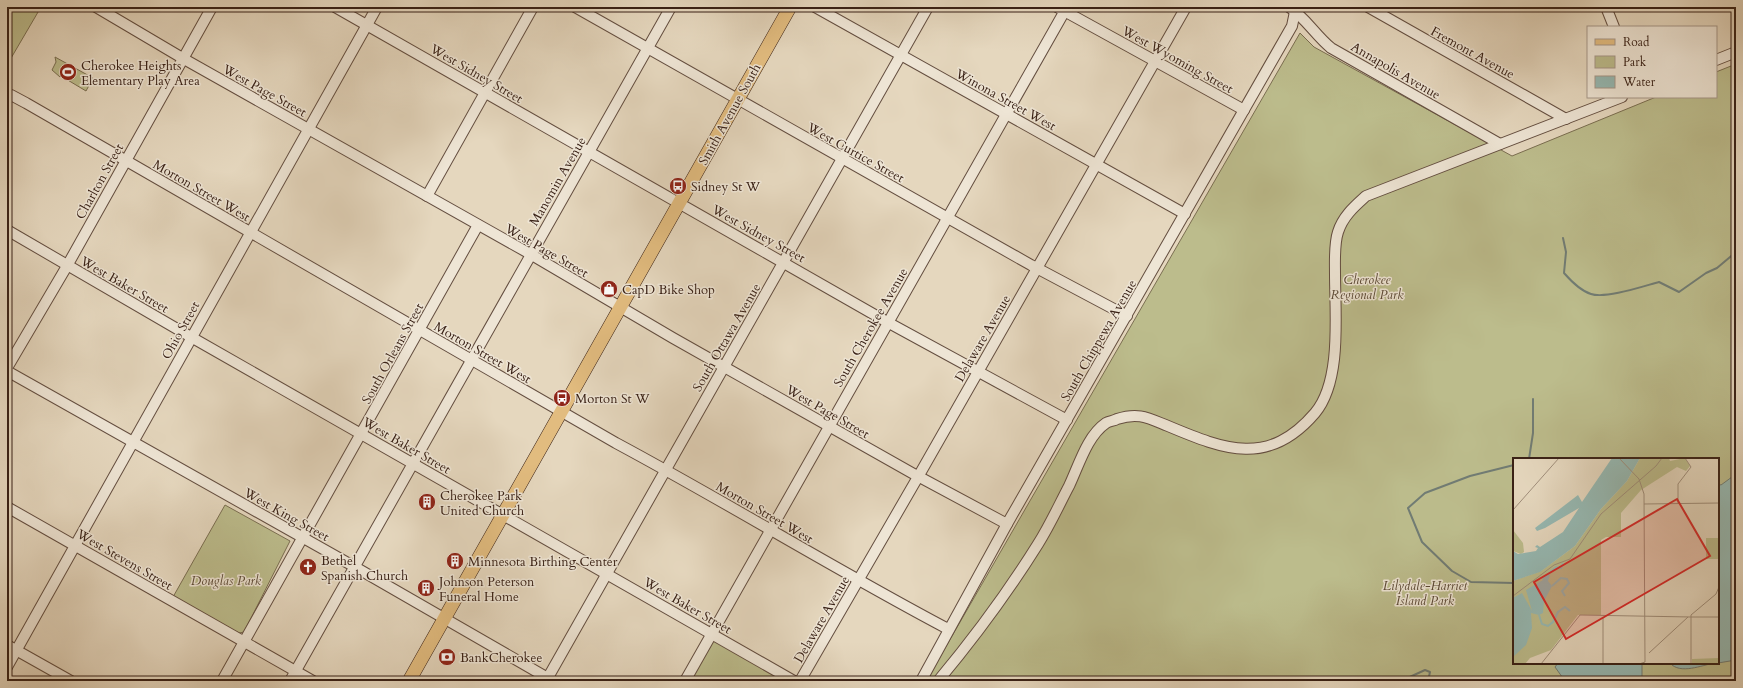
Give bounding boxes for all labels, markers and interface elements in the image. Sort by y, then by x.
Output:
street label: West Wyoming Street [1118,21,1236,98]
street label: Fremont Avenue [1427,22,1518,83]
legend [1587,26,1717,98]
text: Road [1623,34,1650,50]
street label: Annapolis Avenue [1347,38,1444,104]
street label: West Sidney Street [426,40,526,108]
text: Park [1623,54,1647,70]
place label: Cherokee Heights Elementary Play Area [81,57,200,90]
street label: West Page Street [218,60,310,121]
street label: Smith Avenue South [694,61,765,168]
sports icon: Cherokee Heights Elementary Play Area [58,62,78,82]
street label: Winona Street West [951,64,1059,135]
text: Water [1622,74,1656,90]
street label: West Curtice Street [803,118,907,187]
street label: Manomin Avenue [525,134,591,229]
street label: Charlton Street [72,140,128,223]
street label: Morton Street West [150,156,253,226]
bus stop icon: Sidney St W [668,176,688,196]
place label: Sidney St W [691,178,761,196]
street label: West Sidney Street [708,200,808,267]
street label: West Page Street [501,219,591,282]
street label: West Baker Street [76,252,172,317]
street label: South Cherokee Avenue [829,265,912,390]
park label: Cherokee Regional Park [1330,271,1404,304]
street label: South Chippewa Avenue [1057,276,1141,405]
shop icon: CapD Bike Shop [599,279,619,299]
street label: South Ottawa Avenue [689,280,765,395]
place label: CapD Bike Shop [622,281,715,299]
street label: Delaware Avenue [951,292,1015,385]
street label: Ohio Street [158,298,204,363]
street label: South Orleans Street [358,300,428,407]
street label: Morton Street West [431,318,534,388]
street label: West Page Street [782,380,872,443]
bus stop icon: Morton St W [552,388,572,408]
place label: Morton St W [575,390,650,408]
street label: West Baker Street [358,413,454,478]
inset map [1513,458,1719,664]
street label: Morton Street West [713,478,816,548]
street label: West King Street [240,483,332,546]
place label: Cherokee Park United Church [440,487,524,520]
building icon: Cherokee Park United Church [417,492,437,512]
street label: West Stevens Street [72,525,176,595]
building icon: Minnesota Birthing Center [445,551,465,571]
place label: Bethel Spanish Church [321,552,408,585]
place label: Minnesota Birthing Center [468,553,618,571]
church icon: Bethel Spanish Church [298,557,318,577]
park label: Douglas Park [191,572,262,590]
place label: Johnson Peterson Funeral Home [437,573,535,606]
street label: West Baker Street [639,573,735,638]
street label: Delaware Avenue [790,573,854,666]
park label: Lilydale-Harriet Island Park [1383,577,1467,610]
building icon: Johnson Peterson Funeral Home [416,578,436,598]
bank icon: BankCherokee [437,647,457,667]
place label: BankCherokee [460,649,542,667]

